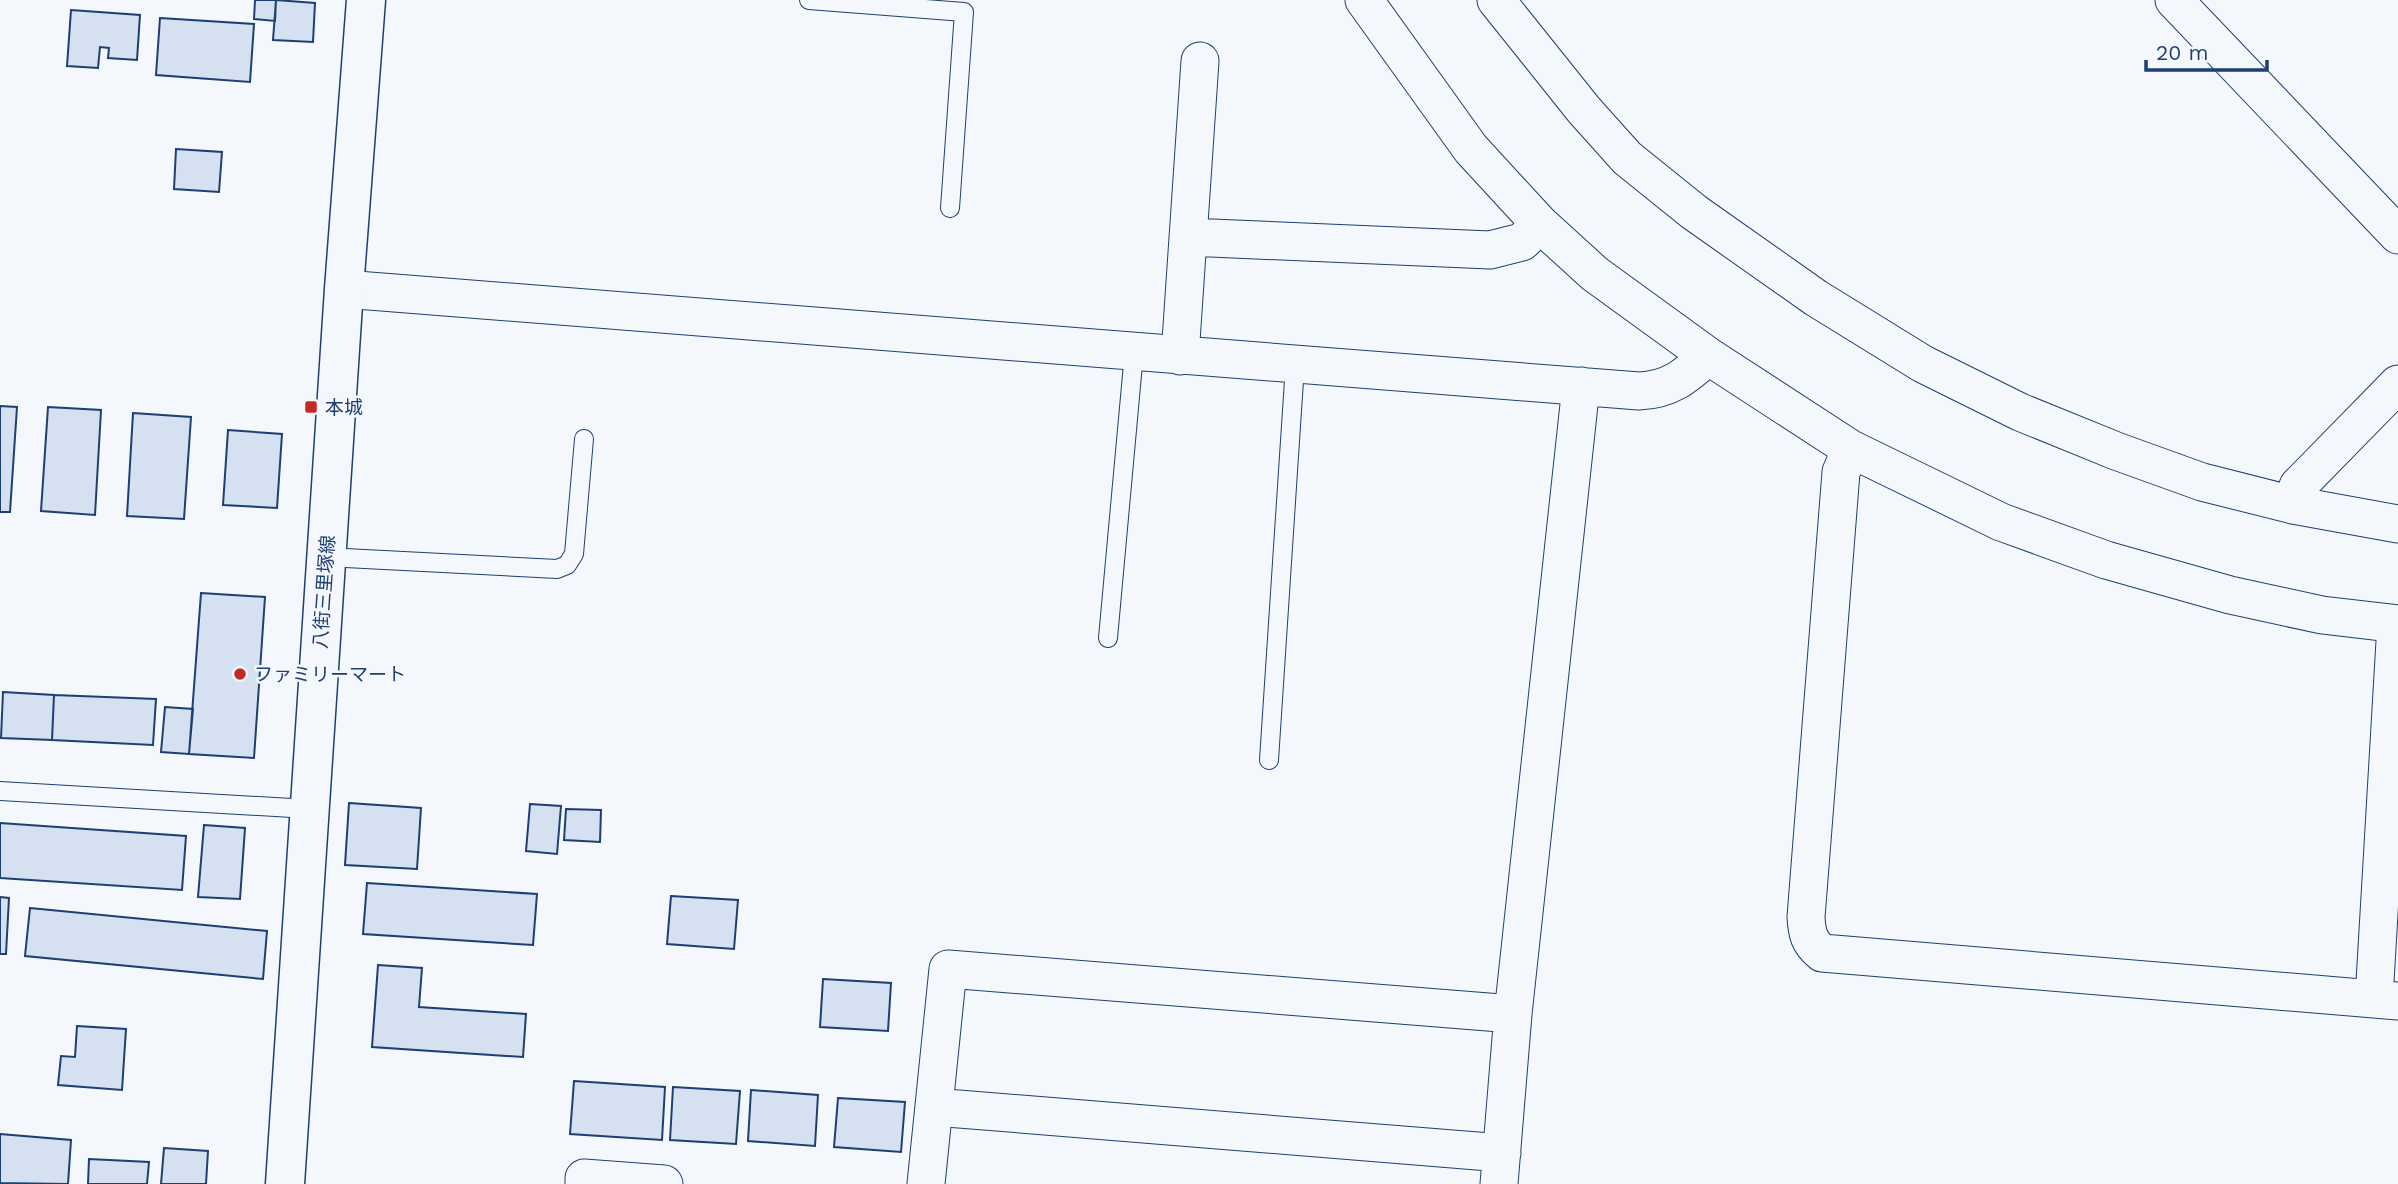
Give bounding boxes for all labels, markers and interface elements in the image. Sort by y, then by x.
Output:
scale bar [2146,28,2267,72]
text: 20 m [2156,40,2208,65]
place label: 本城 [325,396,363,419]
marker: 本城 [303,399,319,415]
street label: 八街三里塚線 [309,534,339,650]
place label: ファミリーマート [254,663,406,686]
marker: ファミリーマート [232,666,248,682]

